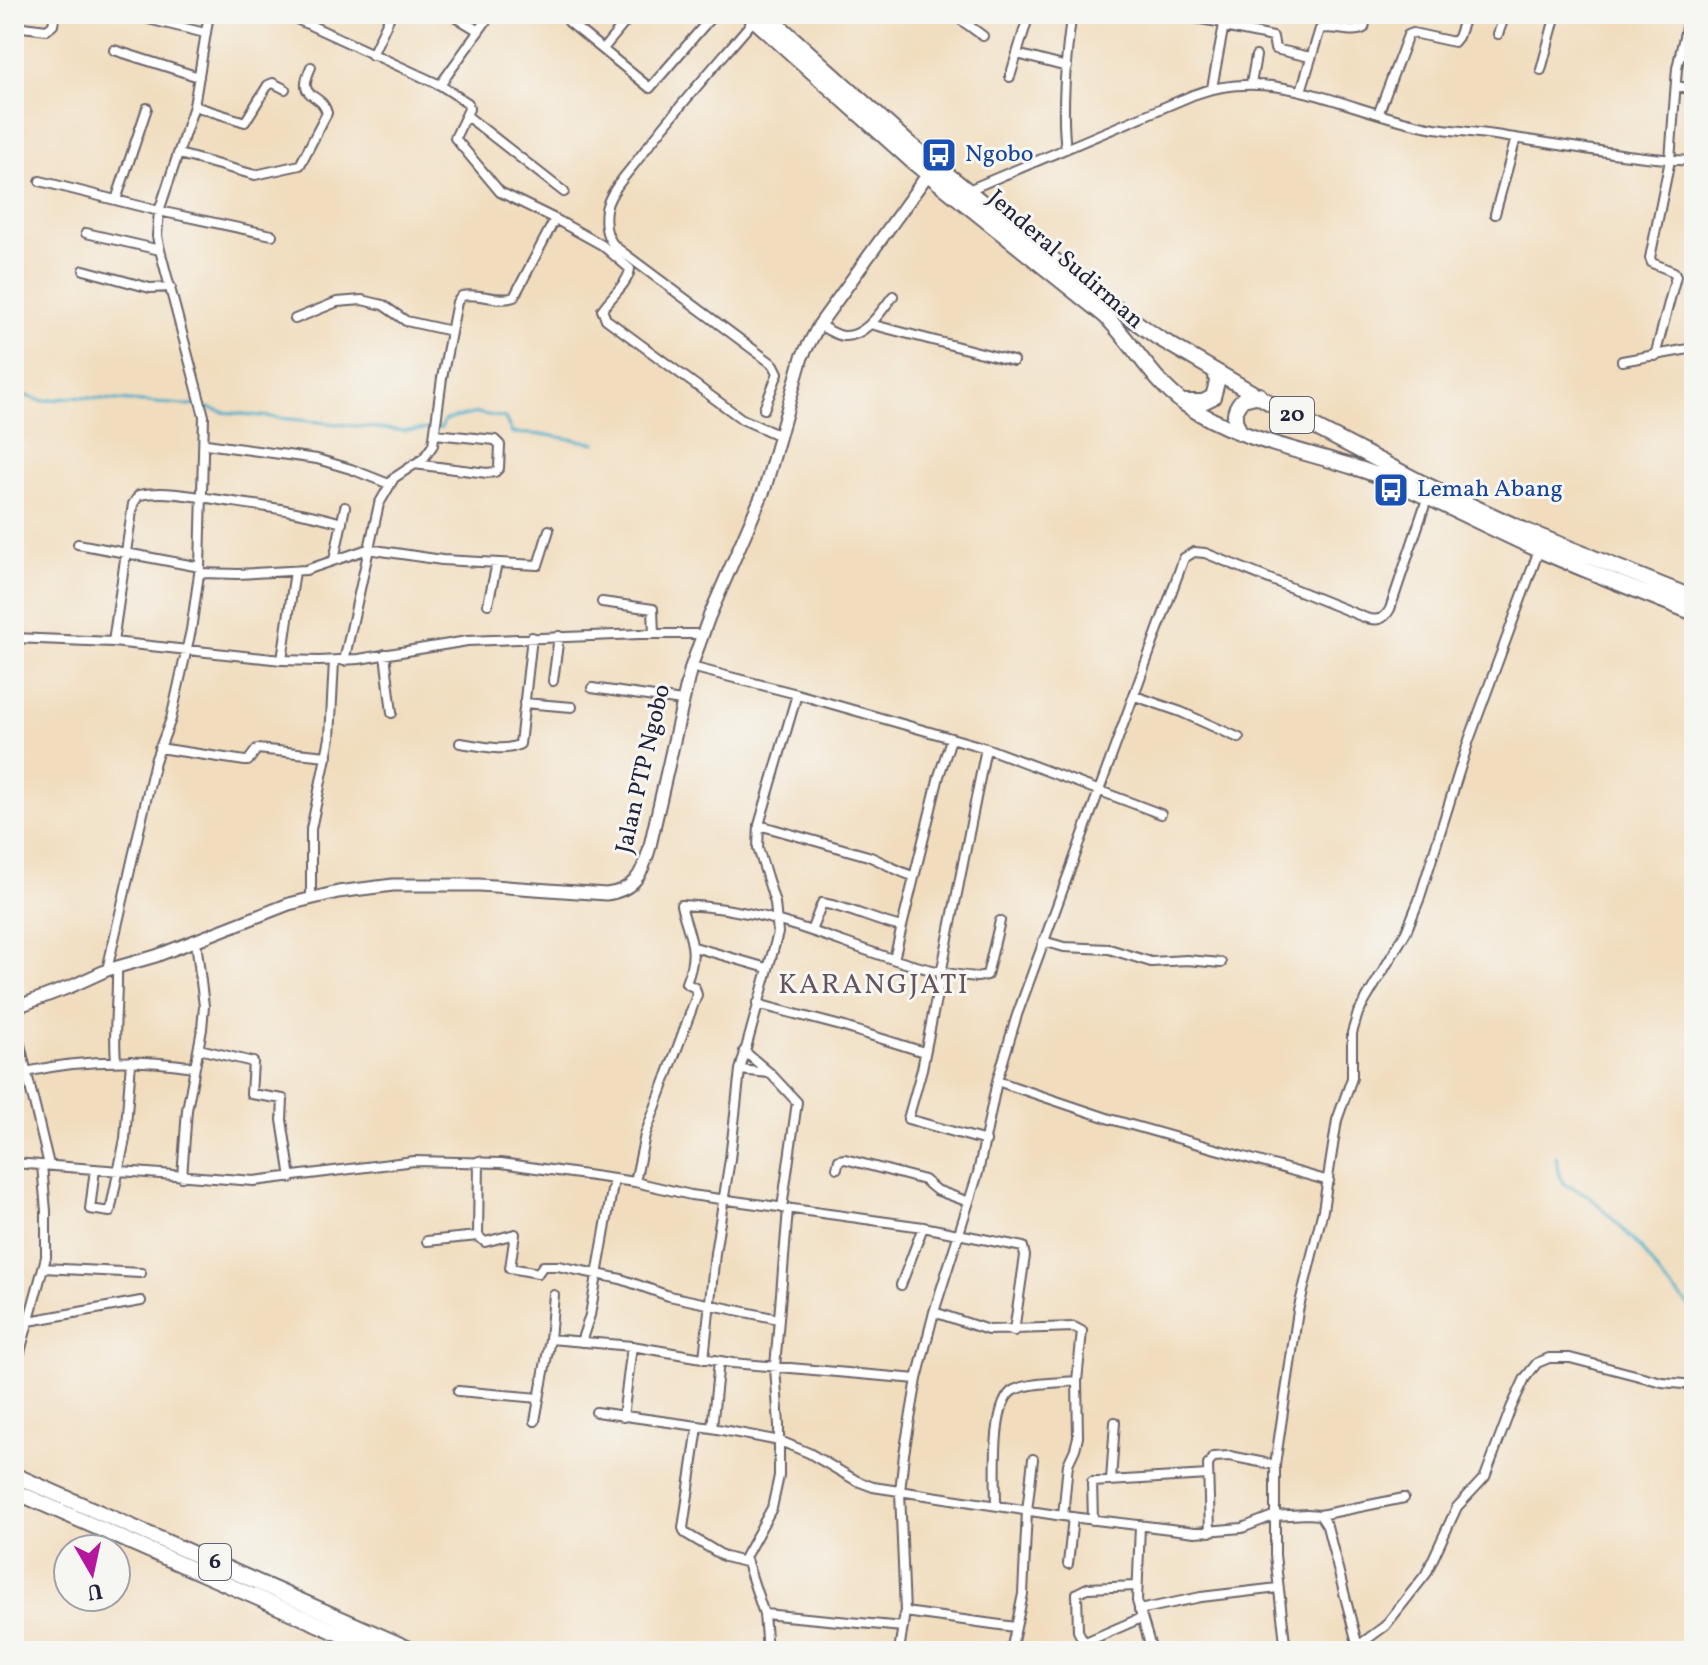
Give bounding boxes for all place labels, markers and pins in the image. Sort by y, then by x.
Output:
bus stop icon: Ngobo [920,136,958,174]
place label: Ngobo [965,138,1034,172]
bus stop icon: Lemah Abang [1372,471,1410,509]
place label: Lemah Abang [1417,473,1563,507]

